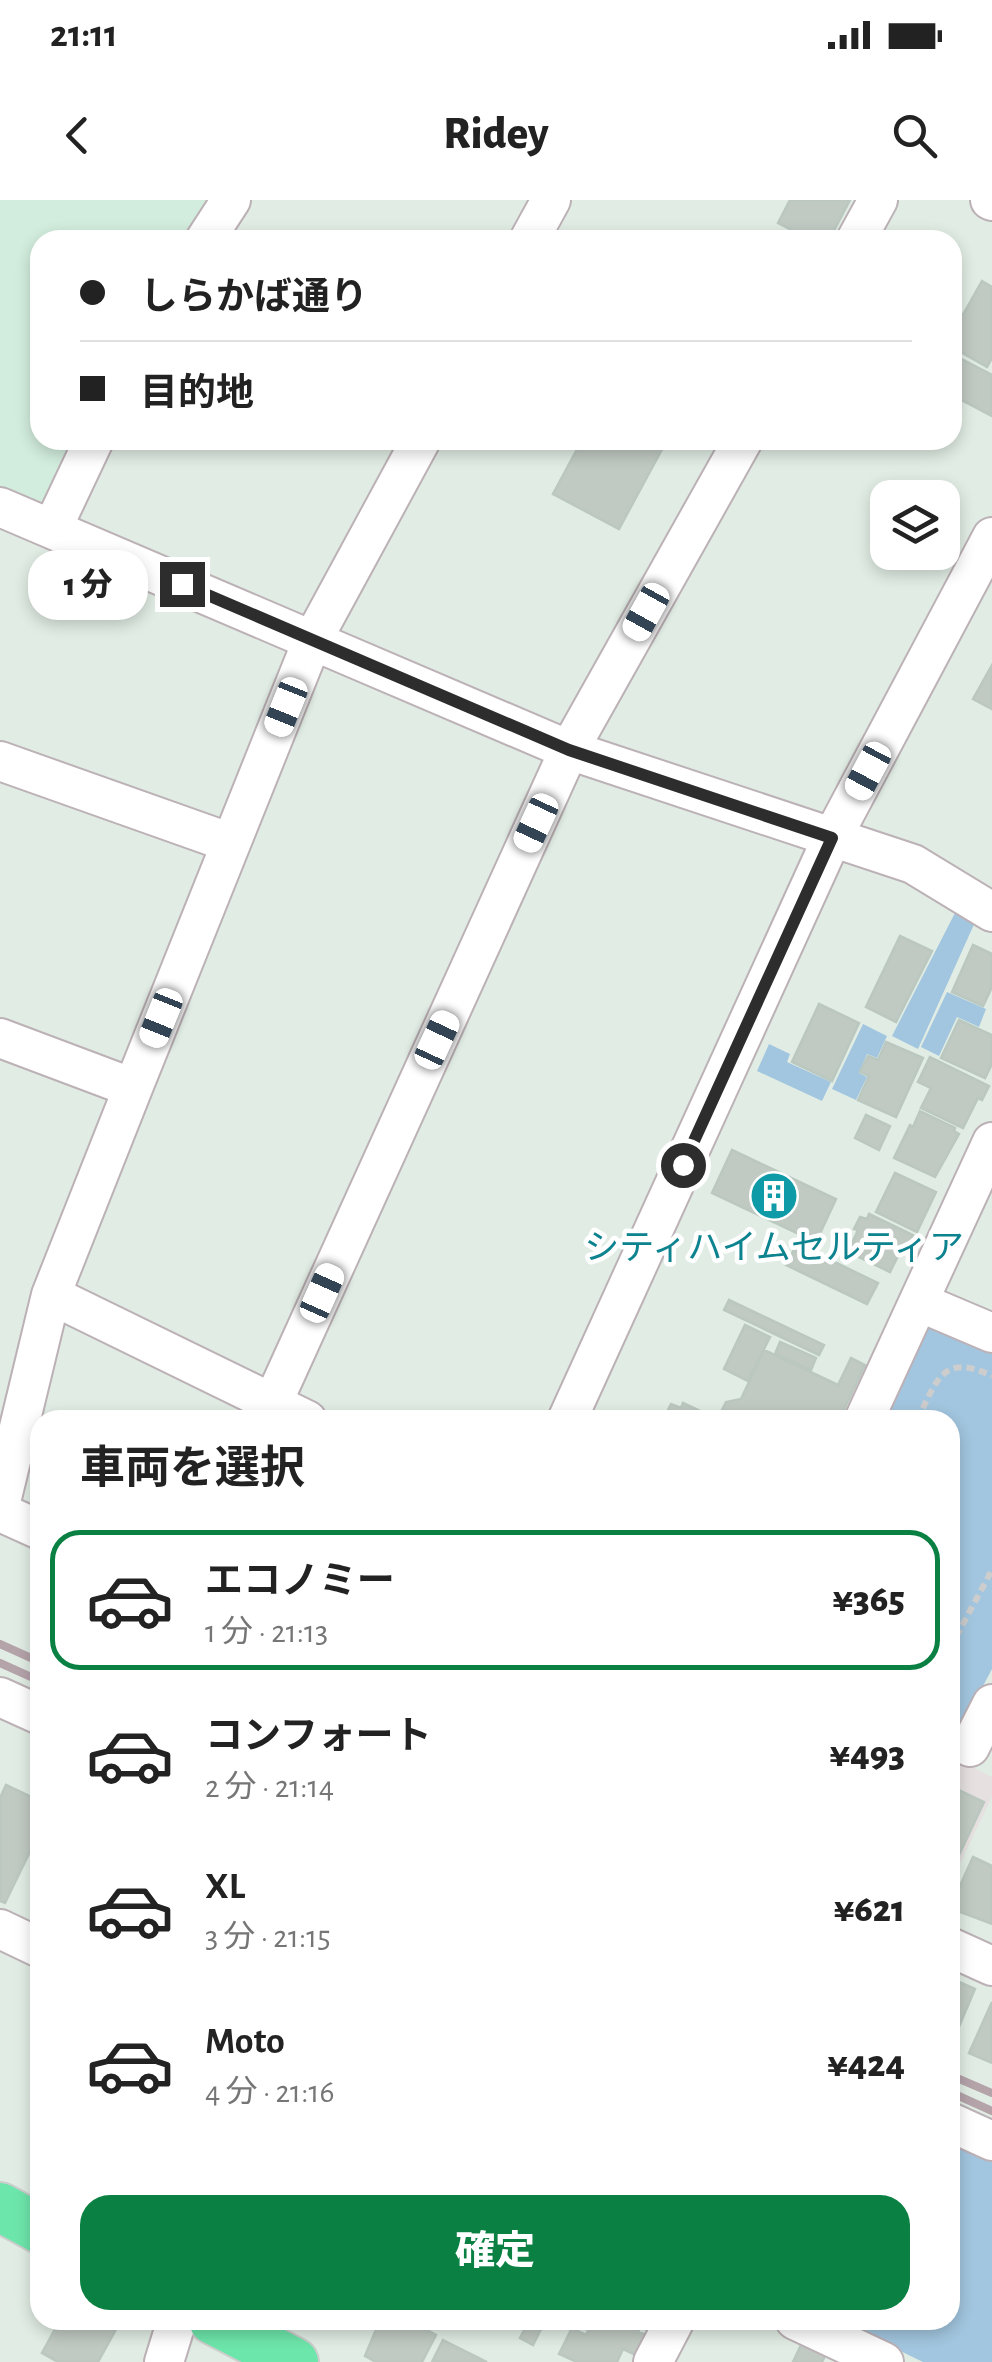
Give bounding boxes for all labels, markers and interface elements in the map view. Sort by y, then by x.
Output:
text: 21:11 [50,16,118,54]
icon: back [50,108,105,163]
icon: search [887,108,942,163]
text: Ridey [443,112,549,157]
text: しらかば通り [140,279,368,317]
text: 目的地 [140,375,254,413]
map controls [870,480,960,570]
button: layers [870,480,960,570]
callout: 1 分 [27,549,147,619]
route end [160,562,205,607]
text: 1 分 [64,569,112,601]
car [618,578,674,646]
car [261,674,311,740]
car [841,737,895,805]
car [510,789,562,857]
car [136,985,186,1051]
car [411,1006,463,1074]
route start [661,1143,706,1188]
building icon: シティハイムセルティア [748,1170,800,1222]
place label: シティハイムセルティア [584,1231,964,1266]
car [296,1259,348,1327]
text: 車両を選択 [80,1447,305,1492]
icon: car [85,1555,175,1645]
text: エコノミー [205,1563,395,1601]
text: ¥365 [832,1581,905,1619]
text: 1 分 · 21:13 [205,1616,328,1648]
icon: car [85,1710,175,1800]
text: コンフォート [205,1718,432,1756]
text: ¥493 [829,1736,905,1774]
text: 2 分 · 21:14 [205,1771,334,1803]
icon: car [85,1865,175,1955]
text: XL [205,1868,245,1906]
text: ¥621 [833,1891,905,1929]
text: 3 分 · 21:15 [205,1921,331,1953]
icon: car [85,2020,175,2110]
text: Moto [205,2023,285,2061]
text: ¥424 [827,2046,905,2084]
text: 4 分 · 21:16 [205,2076,335,2108]
button: 確定 [80,2195,910,2310]

